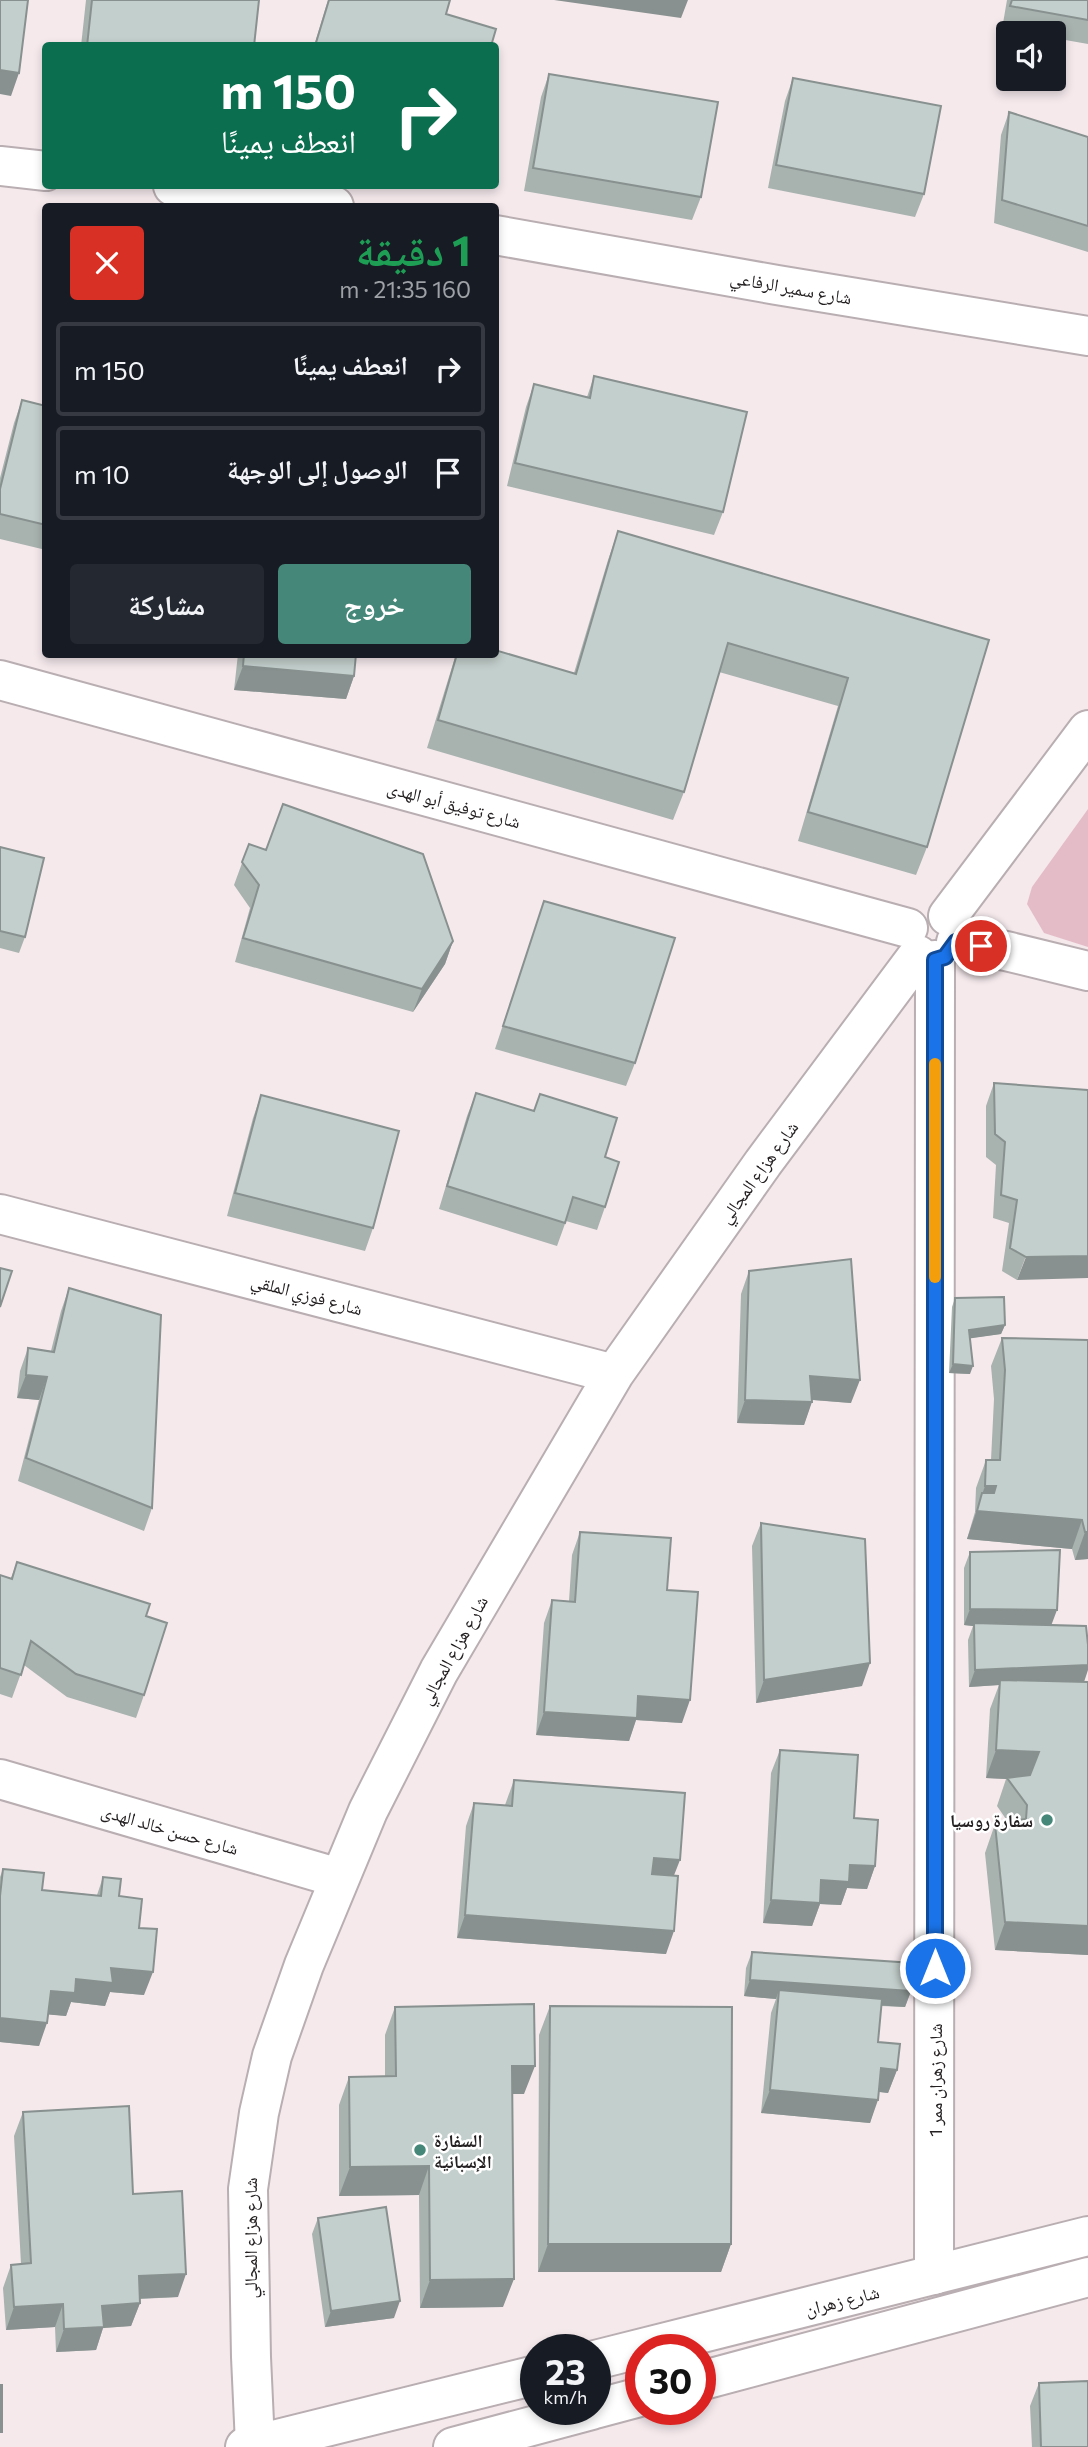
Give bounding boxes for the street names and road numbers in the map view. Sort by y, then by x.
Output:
street label: شارع سمير الرفاعي [728,265,854,313]
street label: شارع توفيق أبو الهدى [385,776,523,833]
street label: شارع هزاع المجالي [714,1117,806,1230]
street label: شارع فوزي الملقي [248,1269,365,1324]
street label: شارع هزاع المجالي [414,1592,496,1710]
street label: شارع حسن خالد الهدى [99,1799,241,1860]
street label: شارع زهران ممر 1 [924,2023,947,2137]
street label: شارع هزاع المجالي [239,2178,266,2298]
street label: شارع زهران [803,2280,882,2321]

